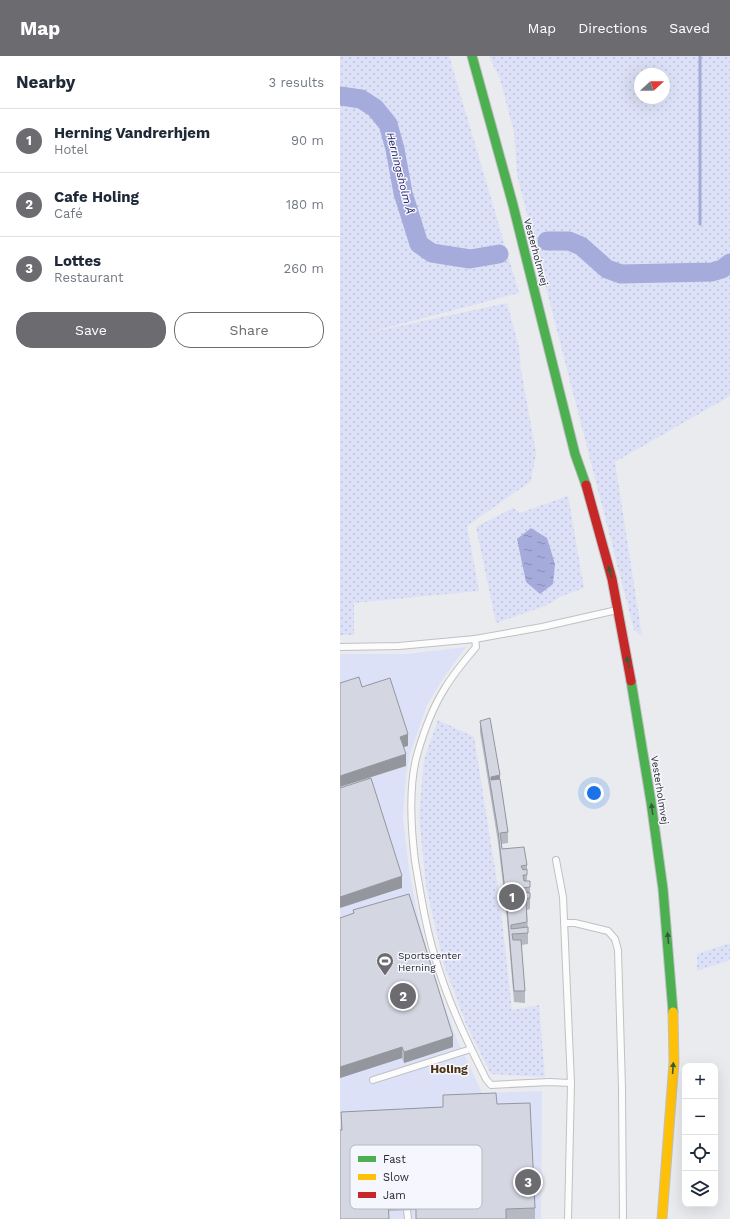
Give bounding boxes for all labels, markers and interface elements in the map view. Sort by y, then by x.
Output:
text: Map [20,17,60,40]
text: Map [528,20,556,36]
text: Directions [578,20,647,36]
text: Saved [669,20,710,36]
north arrow [634,68,670,104]
text: Nearby [16,72,75,92]
text: 3 results [269,75,324,90]
text: Herning Vandrerhjem [54,124,210,142]
water label: Herningsholm Å [384,131,416,215]
text: 1 [26,133,32,148]
text: 90 m [291,133,324,148]
text: Hotel [54,142,88,157]
text: Cafe Holing [54,188,139,206]
text: 2 [25,197,33,212]
text: 180 m [286,197,324,212]
text: Café [54,206,83,221]
street label: Vesterholmvej [522,217,550,287]
text: Lottes [54,252,101,270]
text: 3 [25,261,33,276]
text: 260 m [284,261,324,276]
text: Restaurant [54,270,124,285]
button: Save [16,312,166,348]
button: Share [174,312,324,348]
one-way arrow [607,566,613,578]
one-way arrow [624,656,630,668]
street label: Vesterholmvej [649,755,671,825]
your location [584,783,604,803]
one-way arrow [649,803,655,815]
pin: 1 [499,882,525,912]
one-way arrow [665,932,671,944]
place label: Sportscenter Herning [398,950,461,973]
sports icon: Sportscenter Herning [375,951,395,976]
pin: 2 [390,981,416,1011]
district label: Holing [430,1062,468,1076]
one-way arrow [670,1062,677,1074]
map controls [682,1063,718,1207]
button: + [682,1063,718,1099]
button: − [682,1099,718,1135]
button: locate [682,1135,718,1171]
legend [350,1145,482,1209]
text: Fast [383,1153,406,1166]
pin: 3 [515,1167,541,1197]
text: Slow [383,1171,409,1184]
button: layers [682,1171,718,1207]
text: Jam [383,1189,406,1202]

